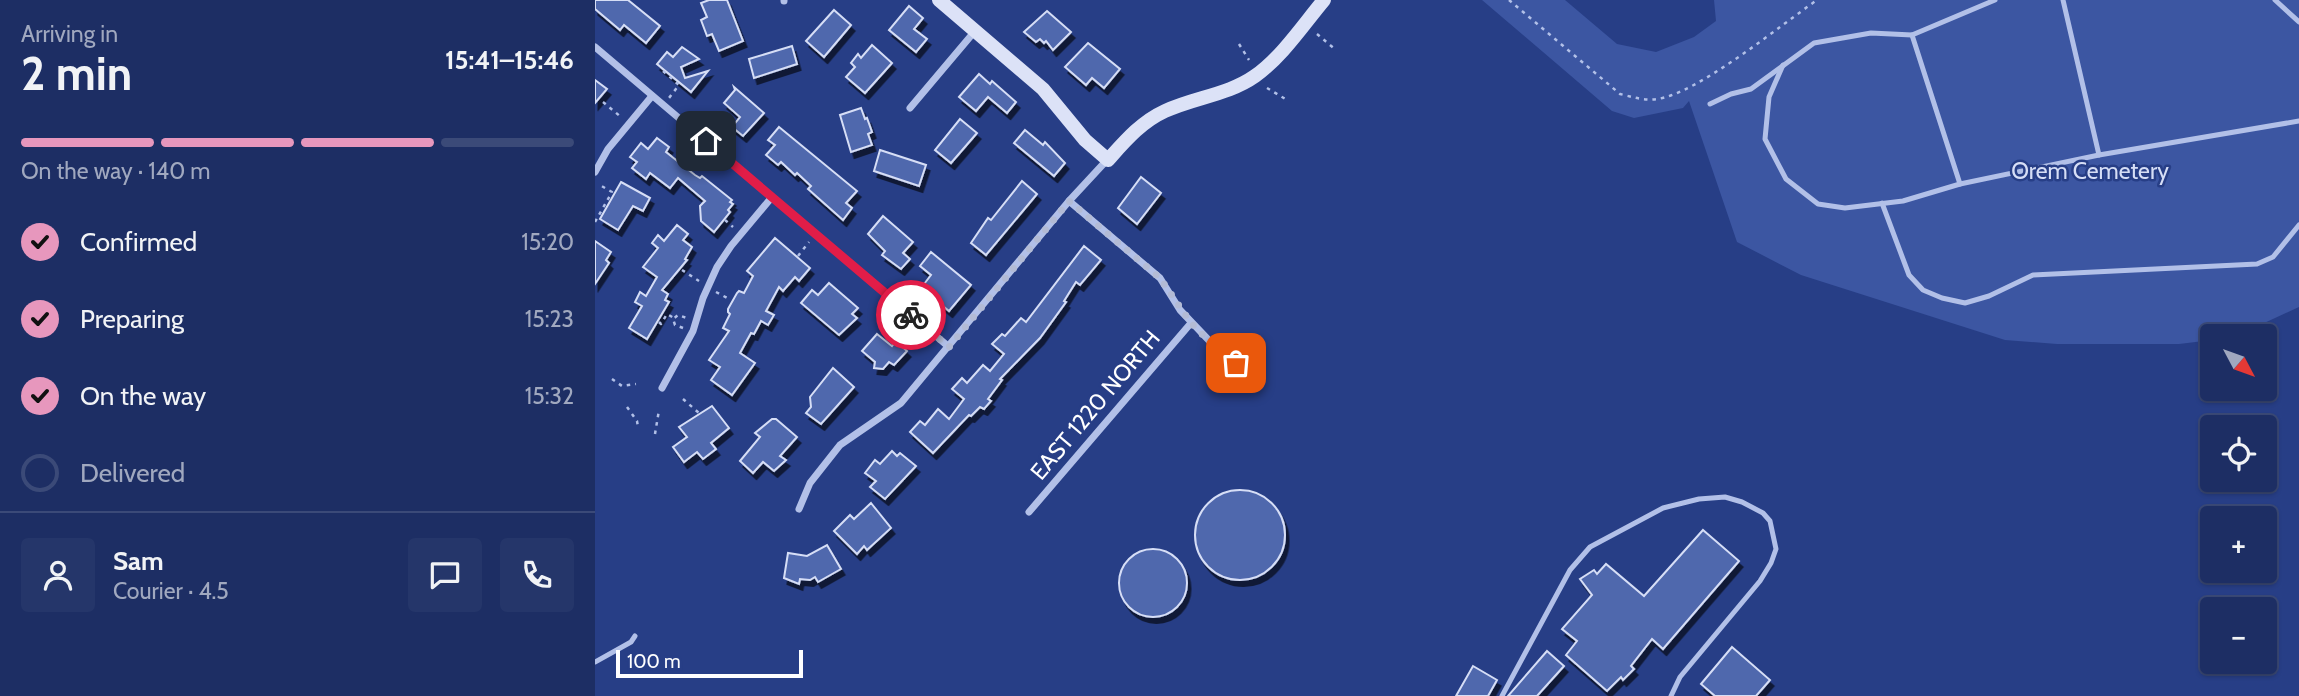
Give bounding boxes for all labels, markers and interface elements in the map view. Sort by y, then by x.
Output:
text: Arriving in [21,20,118,48]
text: 15:41–15:46 [445,44,574,76]
text: 2 min [21,46,132,102]
pin [676,111,736,171]
icon: home [687,122,725,160]
text: On the way · 140 m [21,157,211,185]
park label: Orem Cemetery [2011,157,2169,185]
icon: check [21,223,59,261]
text: Confirmed [80,226,197,258]
text: 15:20 [521,228,574,256]
courier [876,280,946,350]
icon: bike [892,296,930,334]
icon: check [21,300,59,338]
text: Preparing [80,303,184,335]
text: 15:23 [525,305,574,333]
north arrow [2200,324,2277,401]
map controls [2200,324,2277,674]
street label: EAST 1220 NORTH [1024,325,1166,485]
pin [1206,333,1266,393]
icon: bag [1217,344,1255,382]
icon: check [21,377,59,415]
text: On the way [80,380,206,412]
text: 15:32 [525,382,574,410]
button: locate [2200,415,2277,492]
text: Delivered [80,457,185,489]
button: + [2200,506,2277,583]
button: person [21,538,95,612]
button: chat [408,538,482,612]
button: phone [500,538,574,612]
text: Sam [113,545,164,577]
text: Courier · 4.5 [113,577,229,605]
button: − [2200,597,2277,674]
scale bar [616,647,803,679]
text: 100 m [627,650,681,673]

